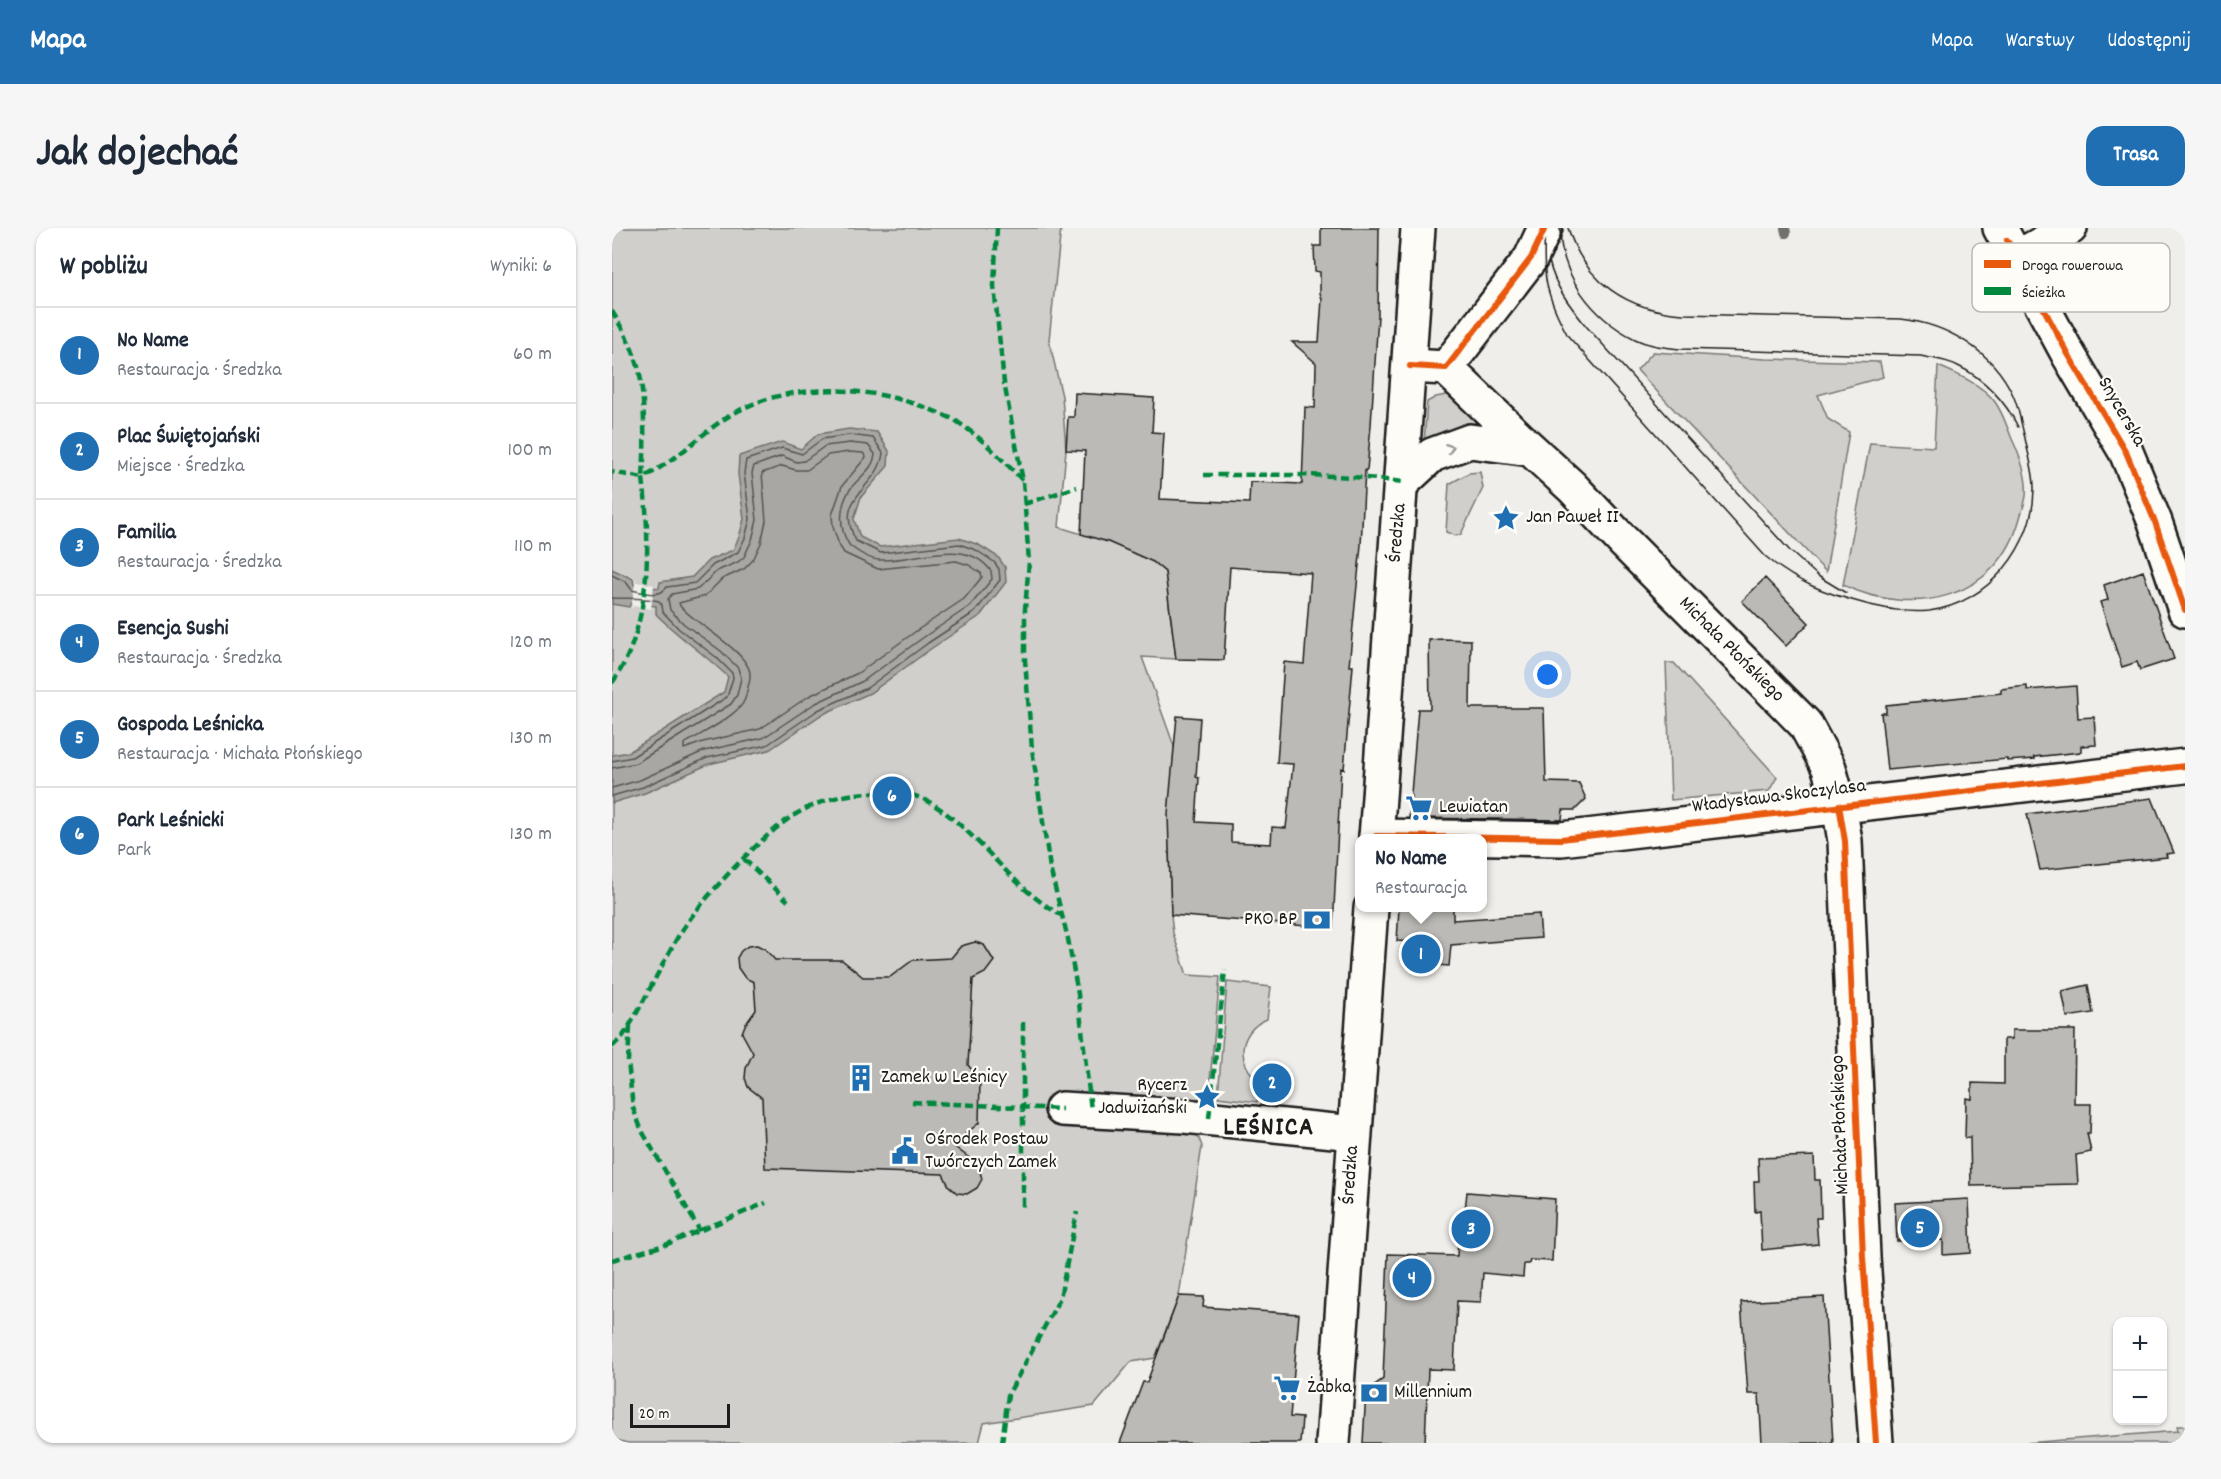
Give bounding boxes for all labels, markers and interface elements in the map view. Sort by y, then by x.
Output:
text: Mapa [30,22,86,62]
text: Mapa [1931,27,1973,57]
text: Warstwy [2006,27,2074,57]
text: Udostępnij [2107,27,2191,57]
text: Jak dojechać [36,126,238,186]
button: Trasa [2086,126,2185,186]
legend [1972,243,2170,312]
text: W pobliżu [60,249,148,286]
text: Wyniki: 6 [490,253,552,281]
text: Droga rowerowa [2022,255,2123,278]
text: Ścieżka [2022,282,2066,305]
text: No Name [117,326,189,357]
text: 1 [77,341,82,369]
text: 60 m [513,341,552,369]
text: Restauracja · Średzka [117,357,282,385]
street label: Snycerska [2090,372,2153,453]
text: Plac Świętojański [117,422,260,453]
text: 2 [75,437,84,465]
text: 100 m [508,437,552,465]
one-way arrow [1444,443,1454,456]
text: Miejsce · Średzka [117,453,244,481]
street label: Średzka [1381,502,1415,564]
place icon: Jan Paweł II [1491,503,1521,533]
place label: Jan Paweł II [1526,504,1619,532]
text: Familia [117,518,176,549]
text: 3 [75,533,84,561]
text: 110 m [514,533,552,561]
text: Restauracja · Średzka [117,549,282,577]
street label: Michała Płońskiego [1672,591,1790,709]
text: Esencja Sushi [117,614,229,645]
text: 4 [75,629,84,657]
text: 120 m [510,629,552,657]
text: Restauracja · Średzka [117,645,282,673]
your location [1533,660,1562,689]
text: Gospoda Leśnicka [117,710,263,741]
text: 5 [75,725,84,753]
text: 130 m [510,725,552,753]
text: Restauracja · Michała Płońskiego [117,741,363,769]
street label: Władysława Skoczylasa [1691,772,1868,822]
pin: 6 [872,774,912,818]
supermarket icon: Lewiatan [1404,793,1434,823]
place label: Lewiatan [1439,794,1508,822]
text: Park Leśnicki [117,806,224,837]
text: 6 [75,821,84,849]
text: 130 m [510,821,552,849]
popup [1355,834,1487,912]
text: Park [117,837,151,865]
text: No Name [1375,844,1447,875]
text: Restauracja [1375,875,1467,903]
bank icon: PKO BP [1302,905,1332,935]
place label: PKO BP [1244,906,1297,934]
pin: 1 [1402,932,1440,976]
street label: Michała Płońskiego [1825,1054,1857,1195]
pin: 2 [1252,1060,1292,1106]
building icon: Zamek w Leśnicy [846,1063,876,1093]
place label: Zamek w Leśnicy [881,1064,1008,1092]
place label: Rycerz Jadwiżański [1098,1072,1187,1123]
place icon: Rycerz Jadwiżański [1192,1082,1222,1112]
district label: LEŚNICA [1223,1110,1315,1147]
place label: Ośrodek Postaw Twórczych Zamek [925,1126,1057,1177]
public building icon: Ośrodek Postaw Twórczych Zamek [890,1136,920,1166]
street label: Średzka [1335,1144,1367,1205]
pin: 3 [1452,1206,1490,1252]
pin: 5 [1900,1206,1940,1250]
pin: 4 [1392,1256,1432,1300]
map controls [2113,1317,2167,1425]
button: + [2113,1317,2167,1371]
button: − [2113,1371,2167,1425]
supermarket icon: Żabka [1272,1373,1302,1403]
place label: Żabka [1307,1374,1352,1402]
bank icon: Millennium [1359,1378,1389,1408]
place label: Millennium [1394,1379,1472,1407]
scale bar [630,1401,730,1428]
text: 20 m [639,1403,669,1426]

